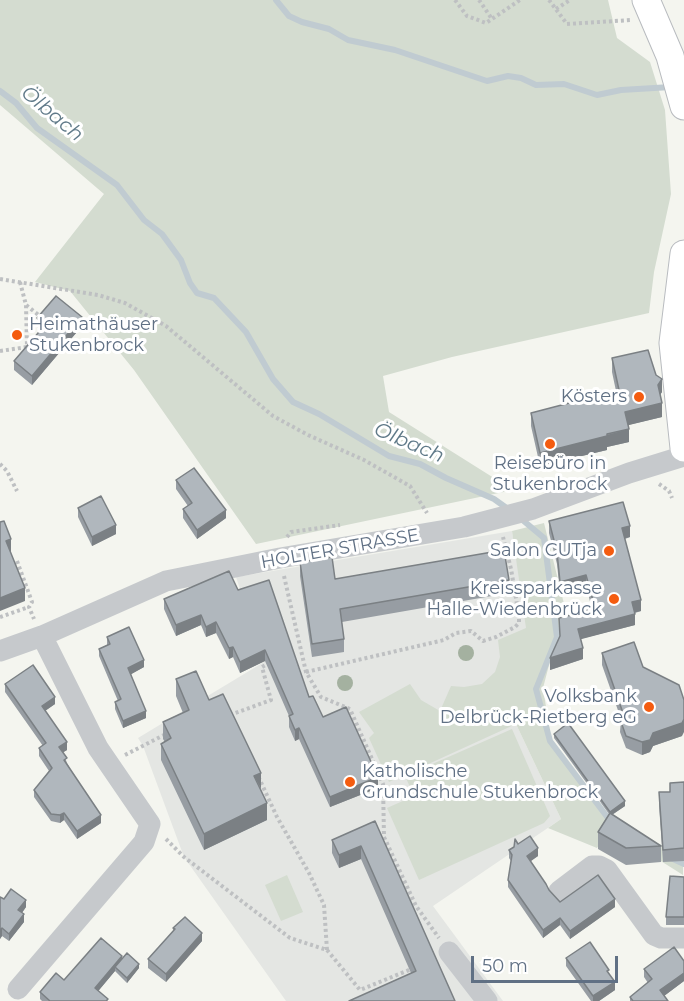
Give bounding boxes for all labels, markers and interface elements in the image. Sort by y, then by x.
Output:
water label: Ölbach [16,81,88,147]
place label: Heimathäuser Stukenbrock [29,314,158,356]
marker: Heimathäuser Stukenbrock [10,328,24,342]
place label: Kösters [561,386,627,408]
marker: Kösters [632,390,646,404]
water label: Ölbach [370,418,448,468]
marker: Reisebüro in Stukenbrock [543,437,557,451]
place label: Reisebüro in Stukenbrock [492,453,608,496]
street label: HOLTER STRASSE [259,524,421,574]
place label: Salon CUTja [490,540,597,562]
marker: Salon CUTja [602,544,616,558]
place label: Kreissparkasse Halle-Wiedenbrück [427,578,602,620]
marker: Kreissparkasse Halle-Wiedenbrück [607,592,621,606]
place label: Volksbank Delbrück-Rietberg eG [440,686,637,728]
marker: Volksbank Delbrück-Rietberg eG [642,700,656,714]
place label: Katholische Grundschule Stukenbrock [362,761,598,804]
marker: Katholische Grundschule Stukenbrock [343,775,357,789]
scale bar [474,944,621,982]
text: 50 m [482,955,528,977]

